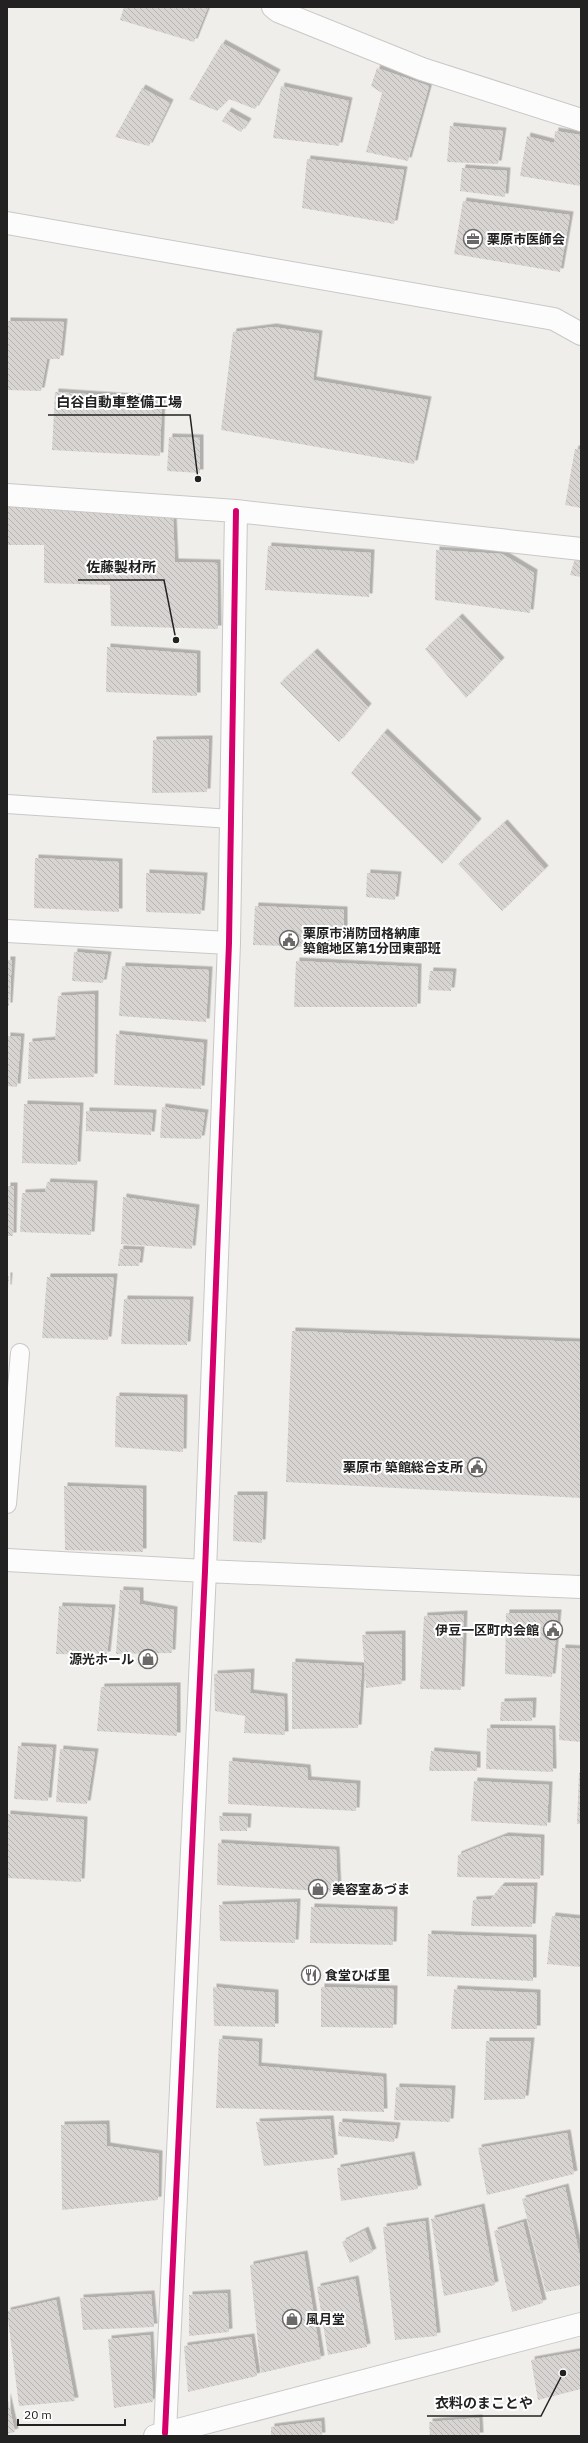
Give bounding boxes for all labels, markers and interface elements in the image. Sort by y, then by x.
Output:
office icon: 栗原市医師会 [462,228,484,250]
place label: 栗原市医師会 [487,231,565,248]
callout: 白谷自動車整備工場 [48,389,190,415]
text: 白谷自動車整備工場 [56,393,182,411]
callout: 佐藤製材所 [78,554,164,580]
text: 佐藤製材所 [86,558,156,576]
place label: 栗原市消防団格納庫 築館地区第1分団東部班 [303,925,441,957]
public building icon: 栗原市消防団格納庫 築館地区第1分団東部班 [278,929,300,951]
public building icon: 栗原市 築館総合支所 [466,1456,488,1478]
place label: 栗原市 築館総合支所 [343,1459,463,1476]
public building icon: 伊豆一区町内会館 [542,1619,564,1641]
place label: 伊豆一区町内会館 [435,1622,539,1639]
shop icon: 源光ホール [137,1648,159,1670]
place label: 源光ホール [69,1651,134,1668]
shop icon: 美容室あづま [307,1878,329,1900]
place label: 美容室あづま [332,1881,410,1898]
restaurant icon: 食堂ひば里 [300,1964,322,1986]
place label: 食堂ひば里 [325,1967,390,1984]
shop icon: 風月堂 [281,2308,303,2330]
place label: 風月堂 [306,2311,345,2328]
callout: 衣料のまことや [427,2390,541,2416]
text: 衣料のまことや [435,2394,533,2412]
scale bar [18,2401,125,2427]
text: 20 m [24,2407,52,2422]

